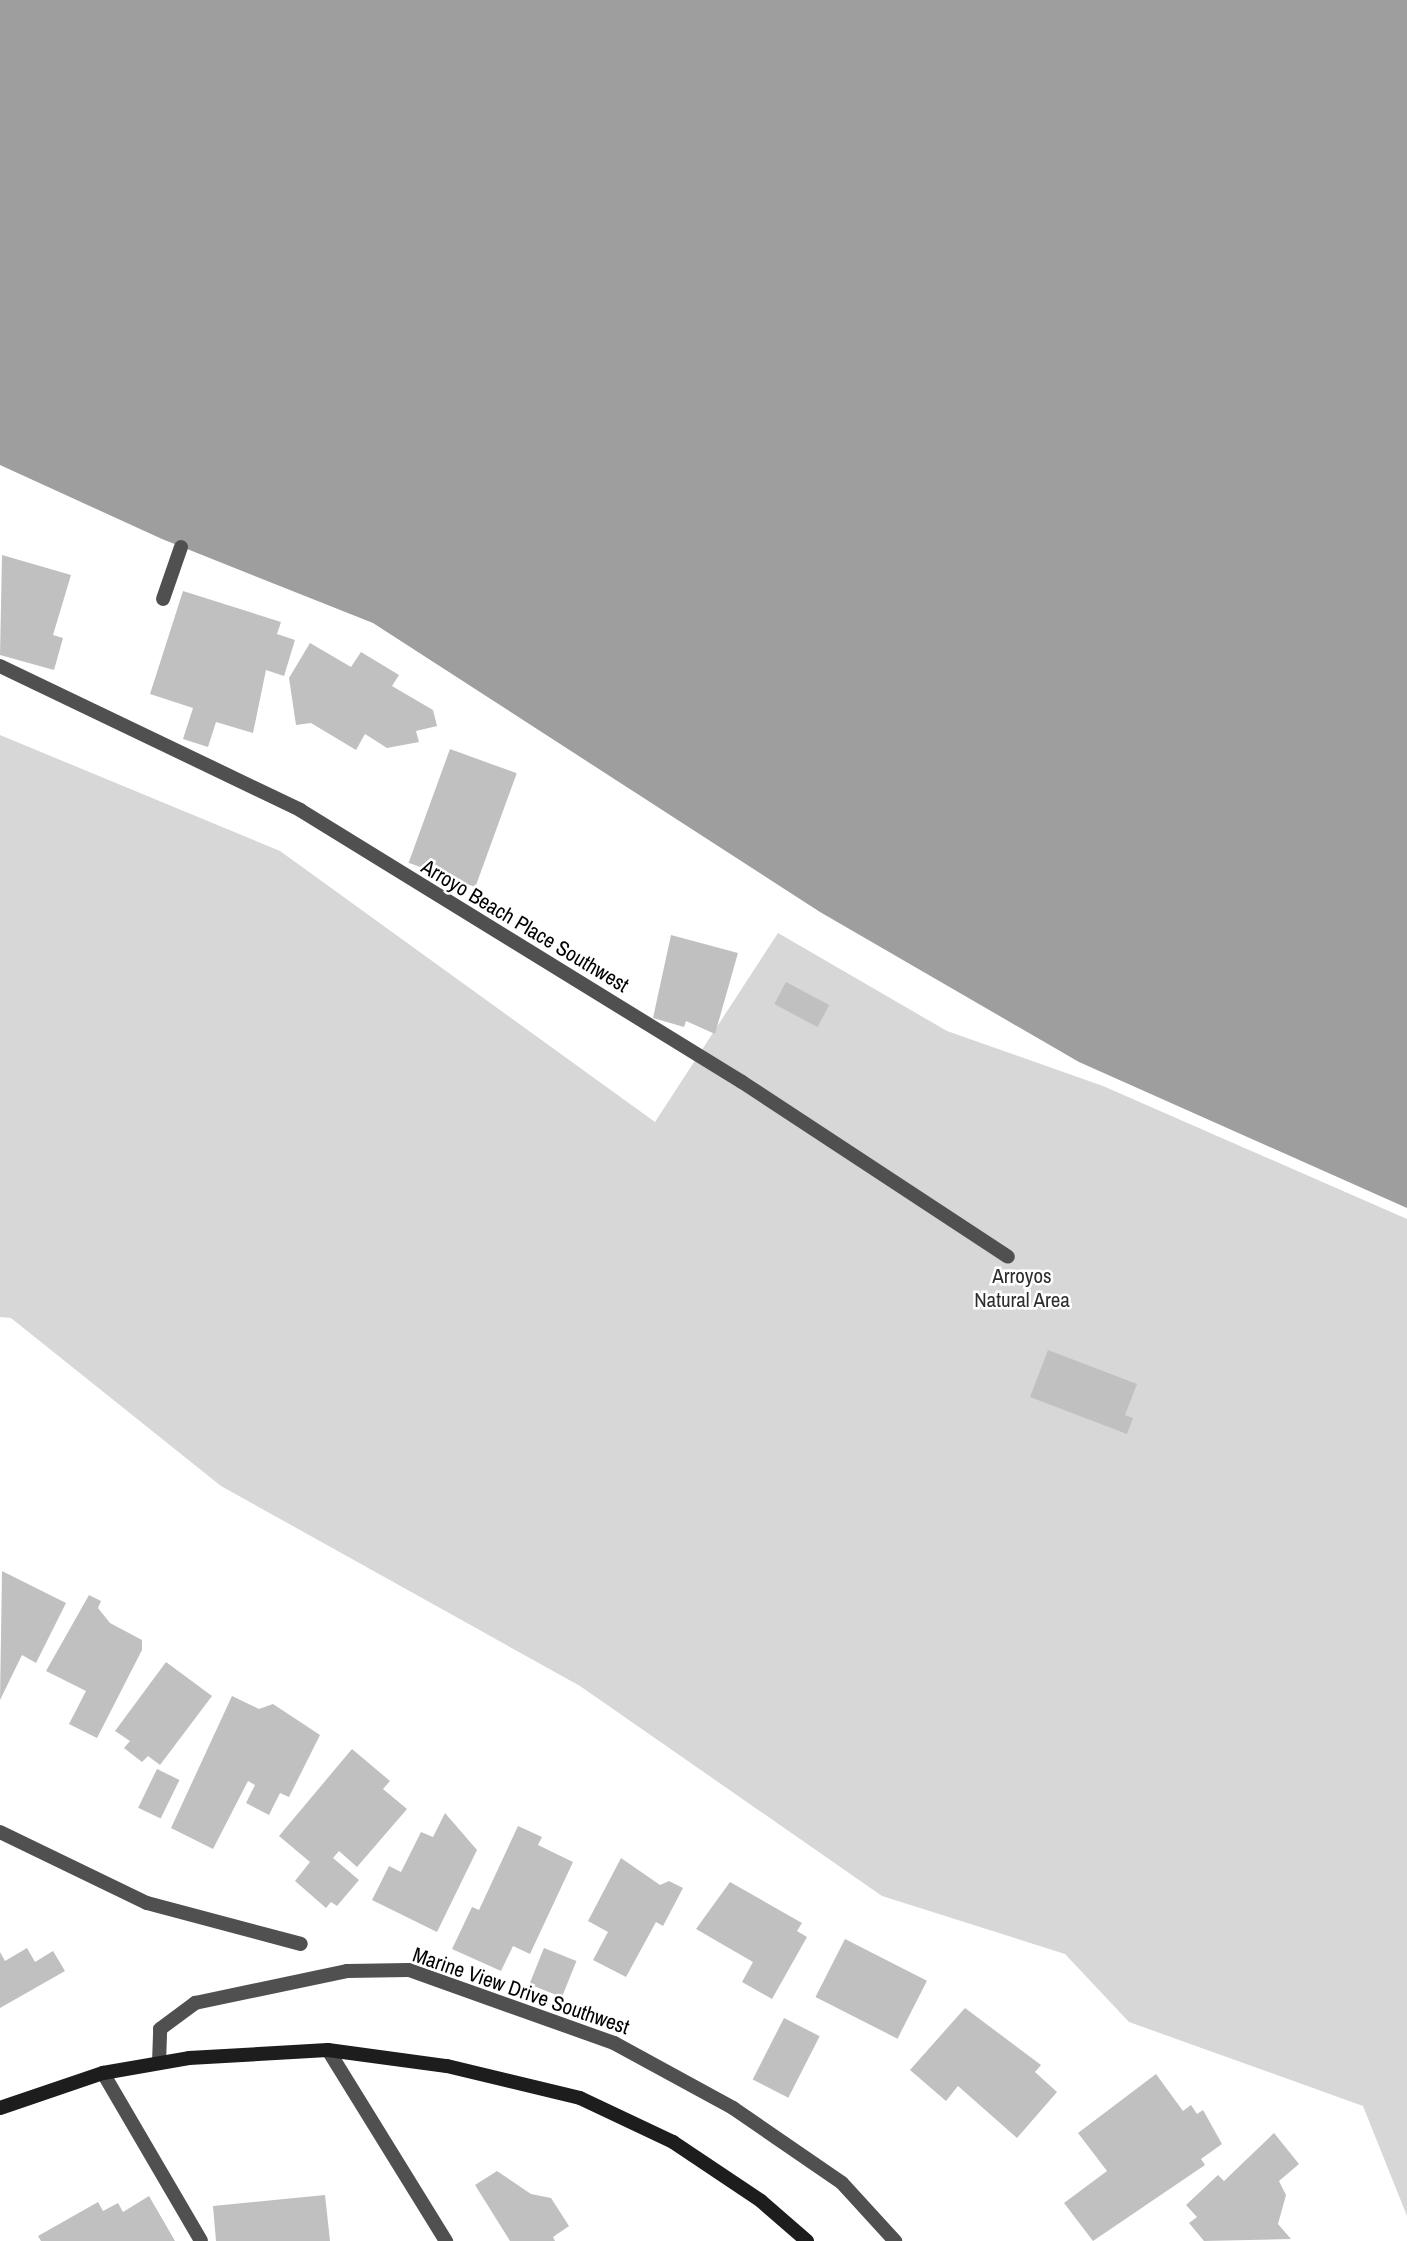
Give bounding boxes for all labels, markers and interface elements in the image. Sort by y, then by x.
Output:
street label: Arroyo Beach Place Southwest [417,854,633,998]
park label: Arroyos Natural Area [974,1263,1070,1313]
street label: Marine View Drive Southwest [409,1942,633,2040]

